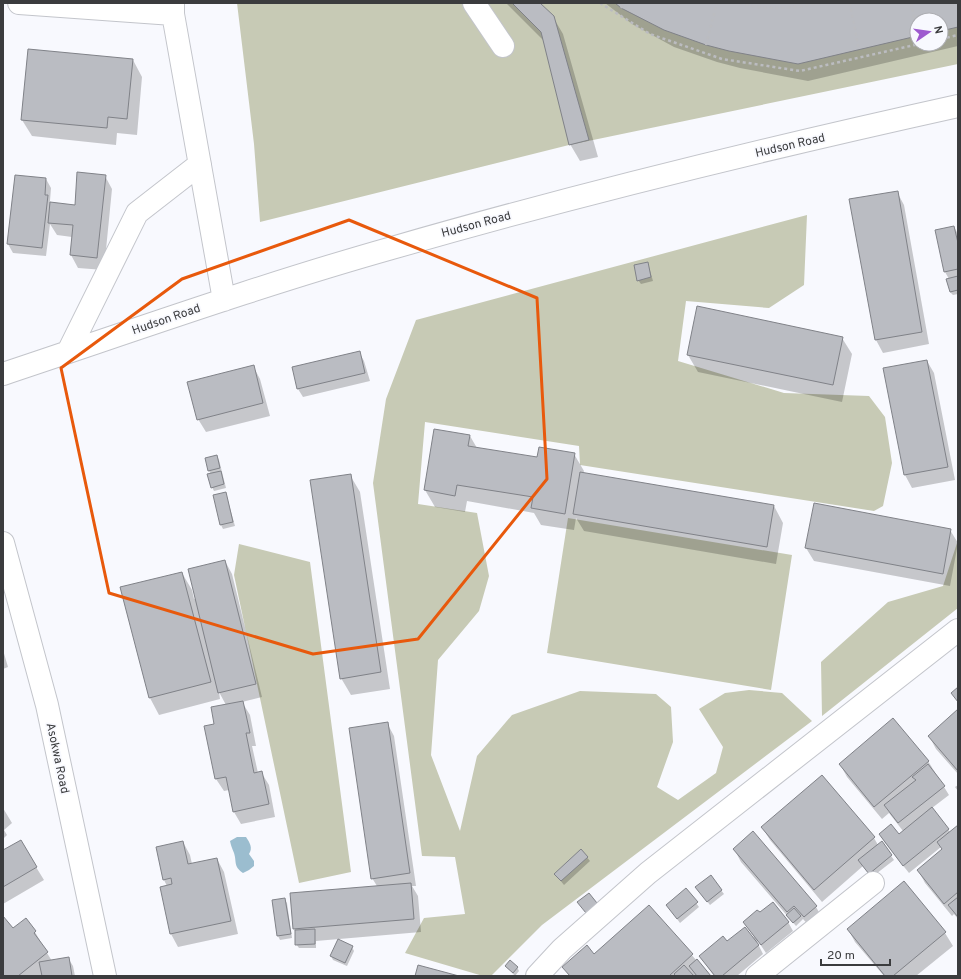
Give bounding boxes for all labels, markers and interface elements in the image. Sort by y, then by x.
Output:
north arrow [909,12,949,52]
text: N [930,25,945,35]
street label: Hudson Road [754,130,827,162]
street label: Hudson Road [440,208,513,242]
street label: Hudson Road [130,301,203,339]
street label: Asokwa Road [42,721,72,795]
scale bar [821,941,890,967]
text: 20 m [827,948,855,964]

